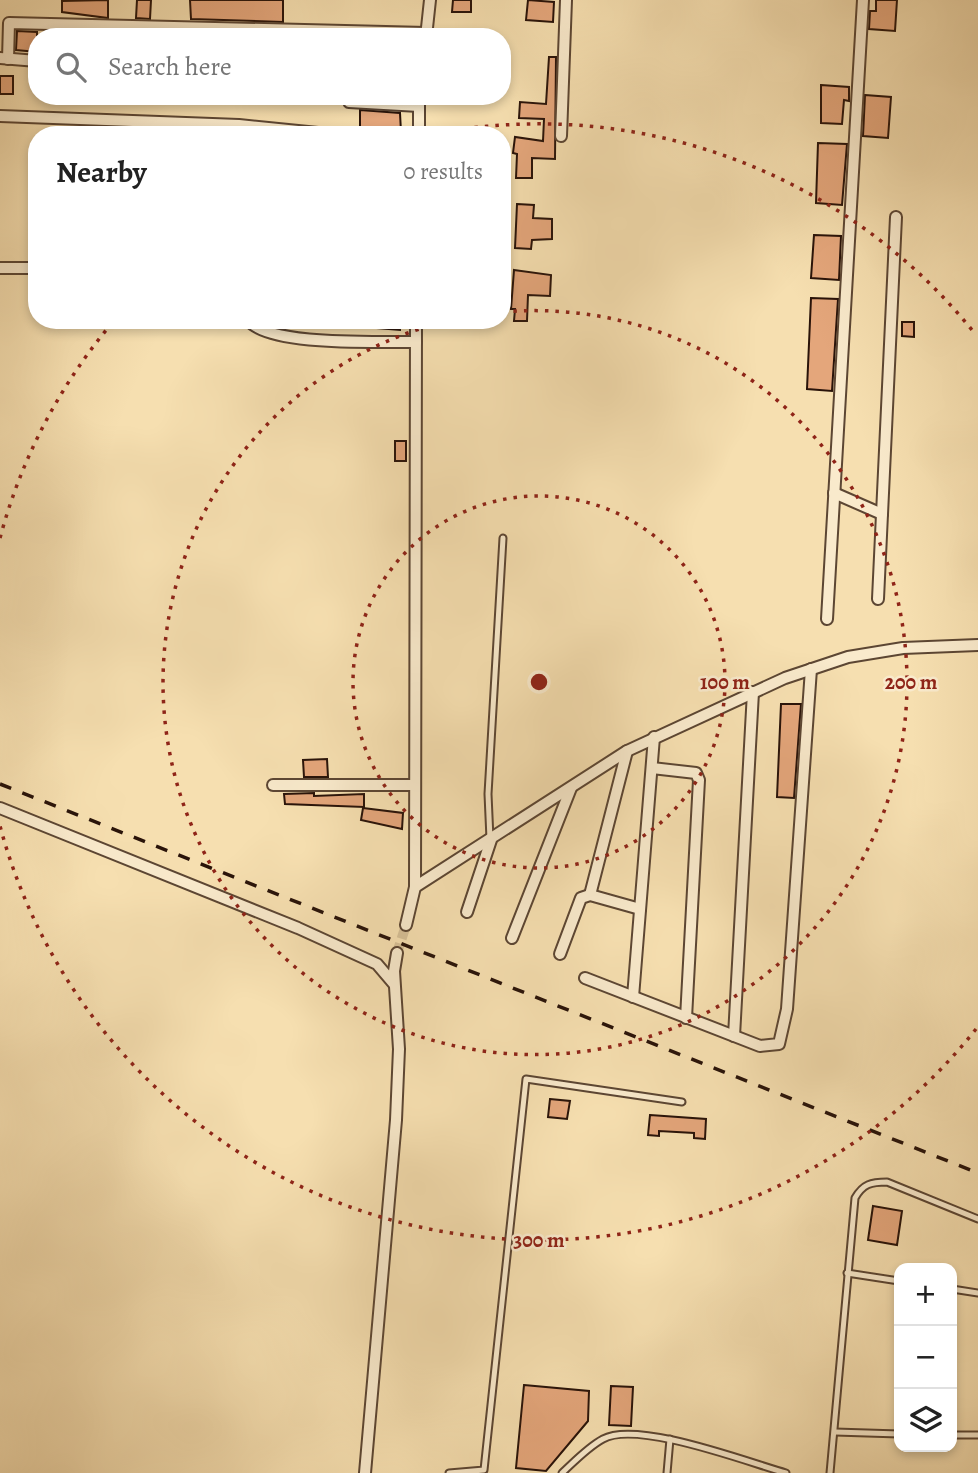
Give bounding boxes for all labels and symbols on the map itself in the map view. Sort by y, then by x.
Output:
text: 100 m [700,668,750,696]
text: 200 m [885,668,938,696]
centre of rings [527,670,551,694]
text: 300 m [513,1226,565,1254]

